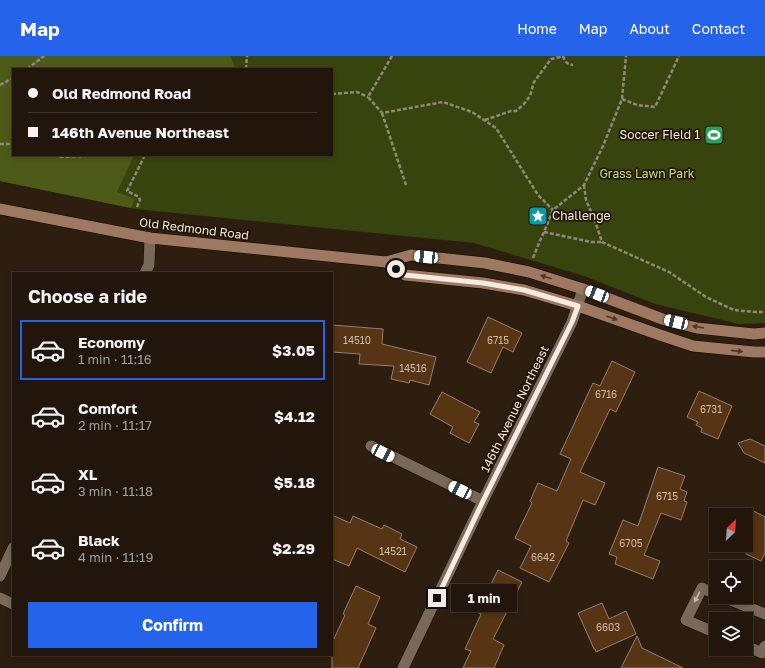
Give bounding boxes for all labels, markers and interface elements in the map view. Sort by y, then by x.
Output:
text: Map [20,17,60,40]
text: Home [517,20,557,37]
text: Map [579,20,607,37]
text: About [629,20,670,37]
text: Contact [692,20,745,37]
text: Old Redmond Road [52,84,191,102]
text: 146th Avenue Northeast [52,123,229,141]
sports icon: Soccer FIeld 1 [703,124,725,146]
place label: Soccer FIeld 1 [620,127,700,142]
park label: Grass Lawn Park [599,166,695,181]
place icon: Challenge [527,205,549,227]
place label: Challenge [552,208,611,223]
street label: Old Redmond Road [138,214,250,243]
car [413,250,439,264]
route start [387,260,405,278]
one-way arrow [540,274,552,280]
car [584,284,610,304]
text: Choose a ride [28,285,147,307]
car [663,313,689,331]
one-way arrow [606,315,618,321]
one-way arrow [692,324,705,330]
icon: car [30,332,66,368]
text: Economy [78,333,145,351]
house number: 14510 [343,334,371,346]
house number: 6715 [487,334,509,346]
text: $3.05 [272,341,315,359]
street label: 146th Avenue Northeast [477,343,552,475]
one-way arrow [731,347,743,354]
text: 1 min · 11:16 [78,351,152,367]
house number: 14516 [399,362,427,374]
house number: 6716 [595,388,617,400]
icon: car [30,398,66,434]
text: Comfort [78,399,137,417]
house number: 6731 [700,403,722,415]
text: $4.12 [274,407,315,425]
text: 2 min · 11:17 [78,417,152,433]
car [370,442,396,464]
icon: car [30,464,66,500]
text: XL [78,465,97,483]
text: $5.18 [274,473,315,491]
car [447,479,473,501]
text: 3 min · 11:18 [78,483,153,499]
house number: 6715 [656,490,678,502]
north arrow [709,508,753,552]
map controls [709,508,753,656]
icon: car [30,530,66,566]
text: Black [78,531,120,549]
house number: 6705 [619,537,643,549]
text: $2.29 [272,539,315,557]
house number: 14521 [379,545,407,557]
text: 4 min · 11:19 [78,549,153,565]
house number: 6642 [531,551,555,563]
button: locate [709,560,753,604]
callout: 1 min [451,584,517,612]
route end [428,589,446,607]
text: 1 min [468,590,500,606]
one-way arrow [694,592,701,603]
button: Confirm [28,602,317,648]
button: layers [709,612,753,656]
house number: 6603 [596,621,620,633]

